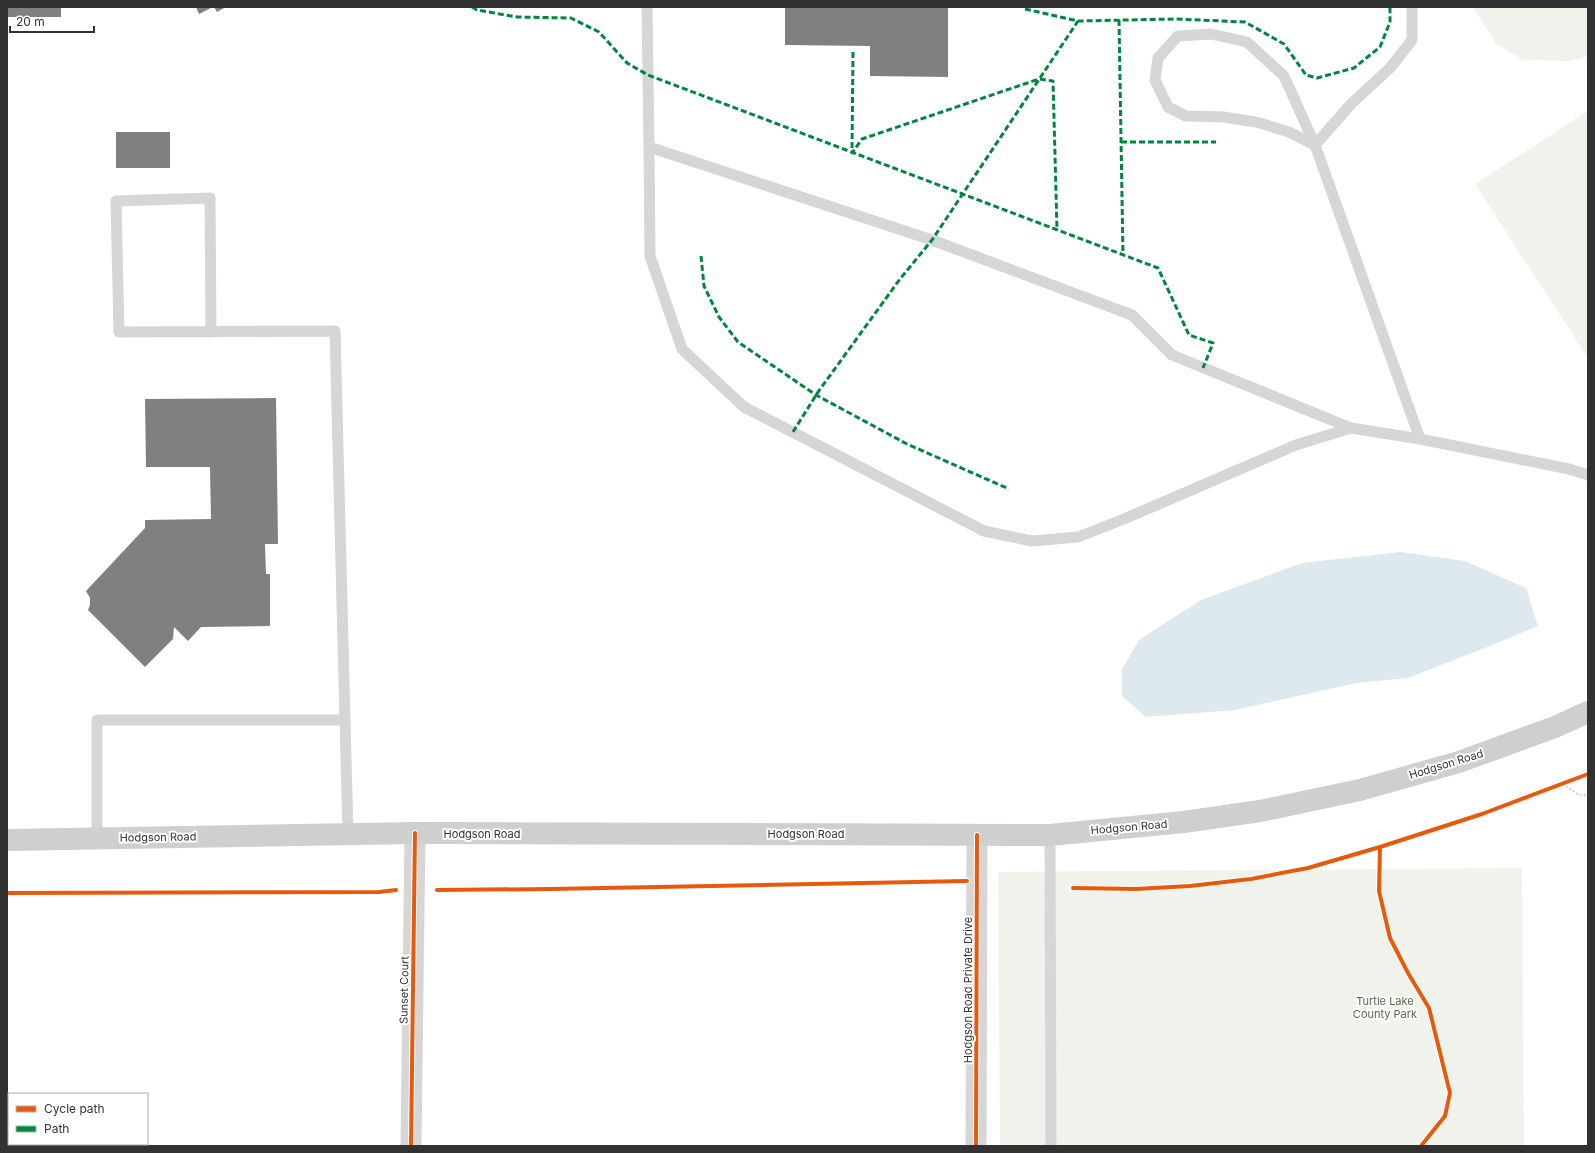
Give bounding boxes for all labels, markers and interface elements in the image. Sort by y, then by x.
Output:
scale bar [10,8,94,34]
text: 20 m [16,14,45,29]
street label: Hodgson Road [1407,746,1485,782]
street label: Hodgson Road [1090,817,1168,837]
street label: Hodgson Road [444,827,520,841]
street label: Hodgson Road [768,827,844,841]
street label: Hodgson Road [119,829,197,845]
street label: Hodgson Road Private Drive [961,917,975,1063]
street label: Sunset Court [396,955,412,1024]
park label: Turtle Lake County Park [1353,994,1417,1021]
legend [8,1093,148,1145]
text: Cycle path [44,1101,105,1116]
text: Path [44,1121,69,1136]

